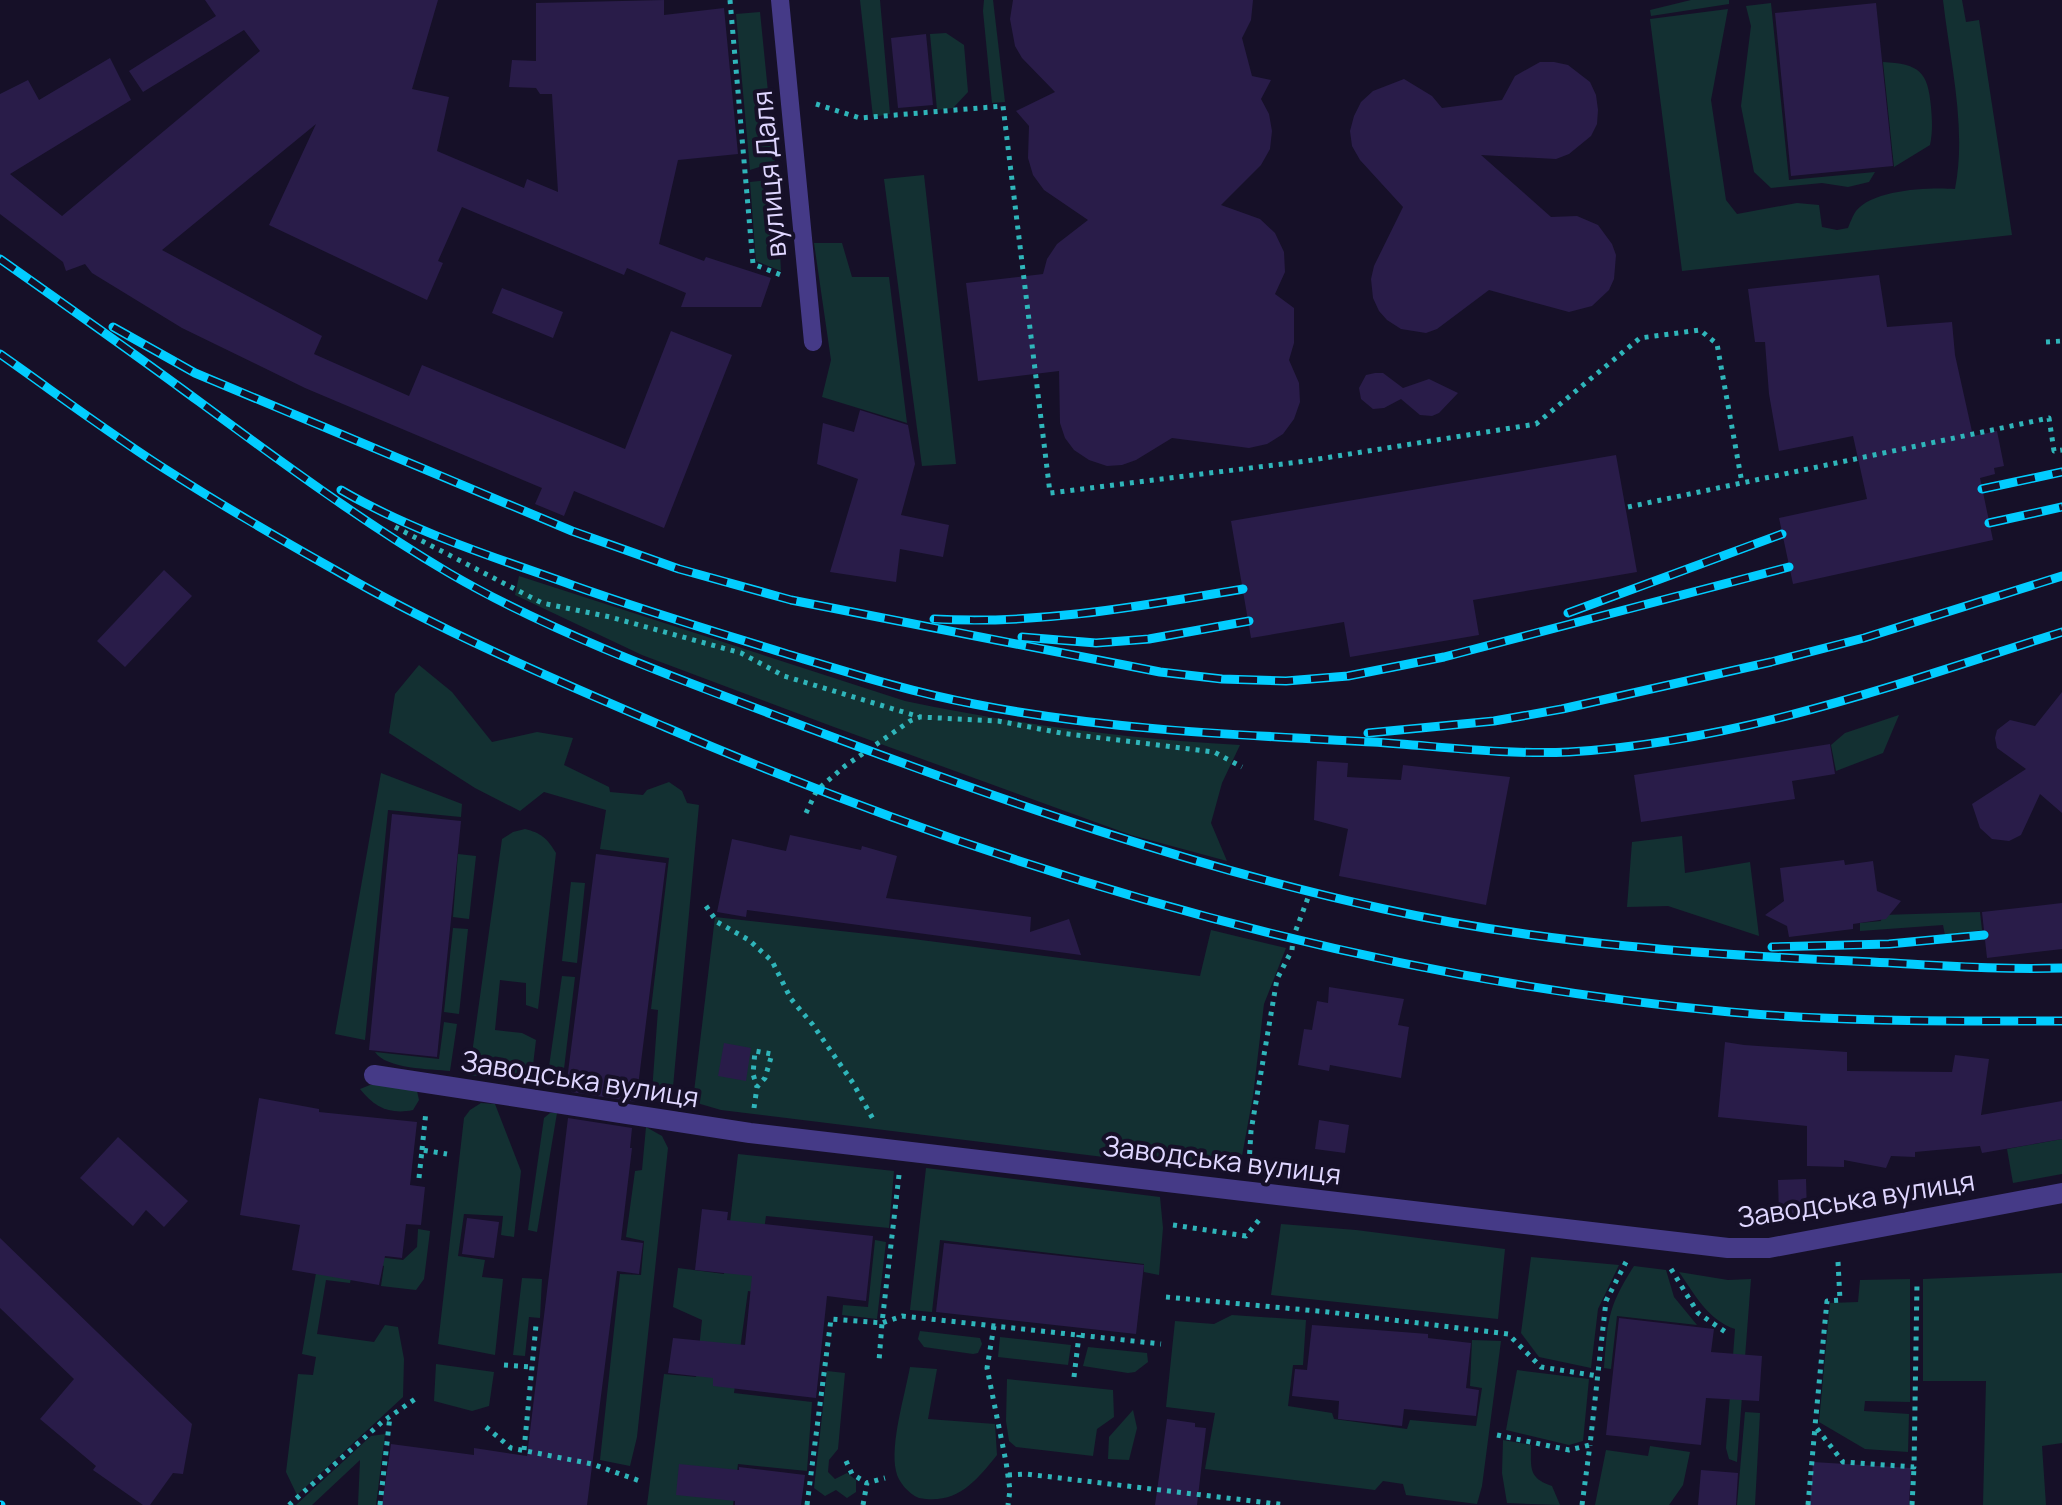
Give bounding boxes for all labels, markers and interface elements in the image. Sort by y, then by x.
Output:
street label: вулиця Даля [742,89,794,259]
street label: Заводська вулиця [459,1040,702,1116]
street label: Заводська вулиця [1101,1126,1344,1192]
street label: Заводська вулиця [1734,1160,1977,1236]

